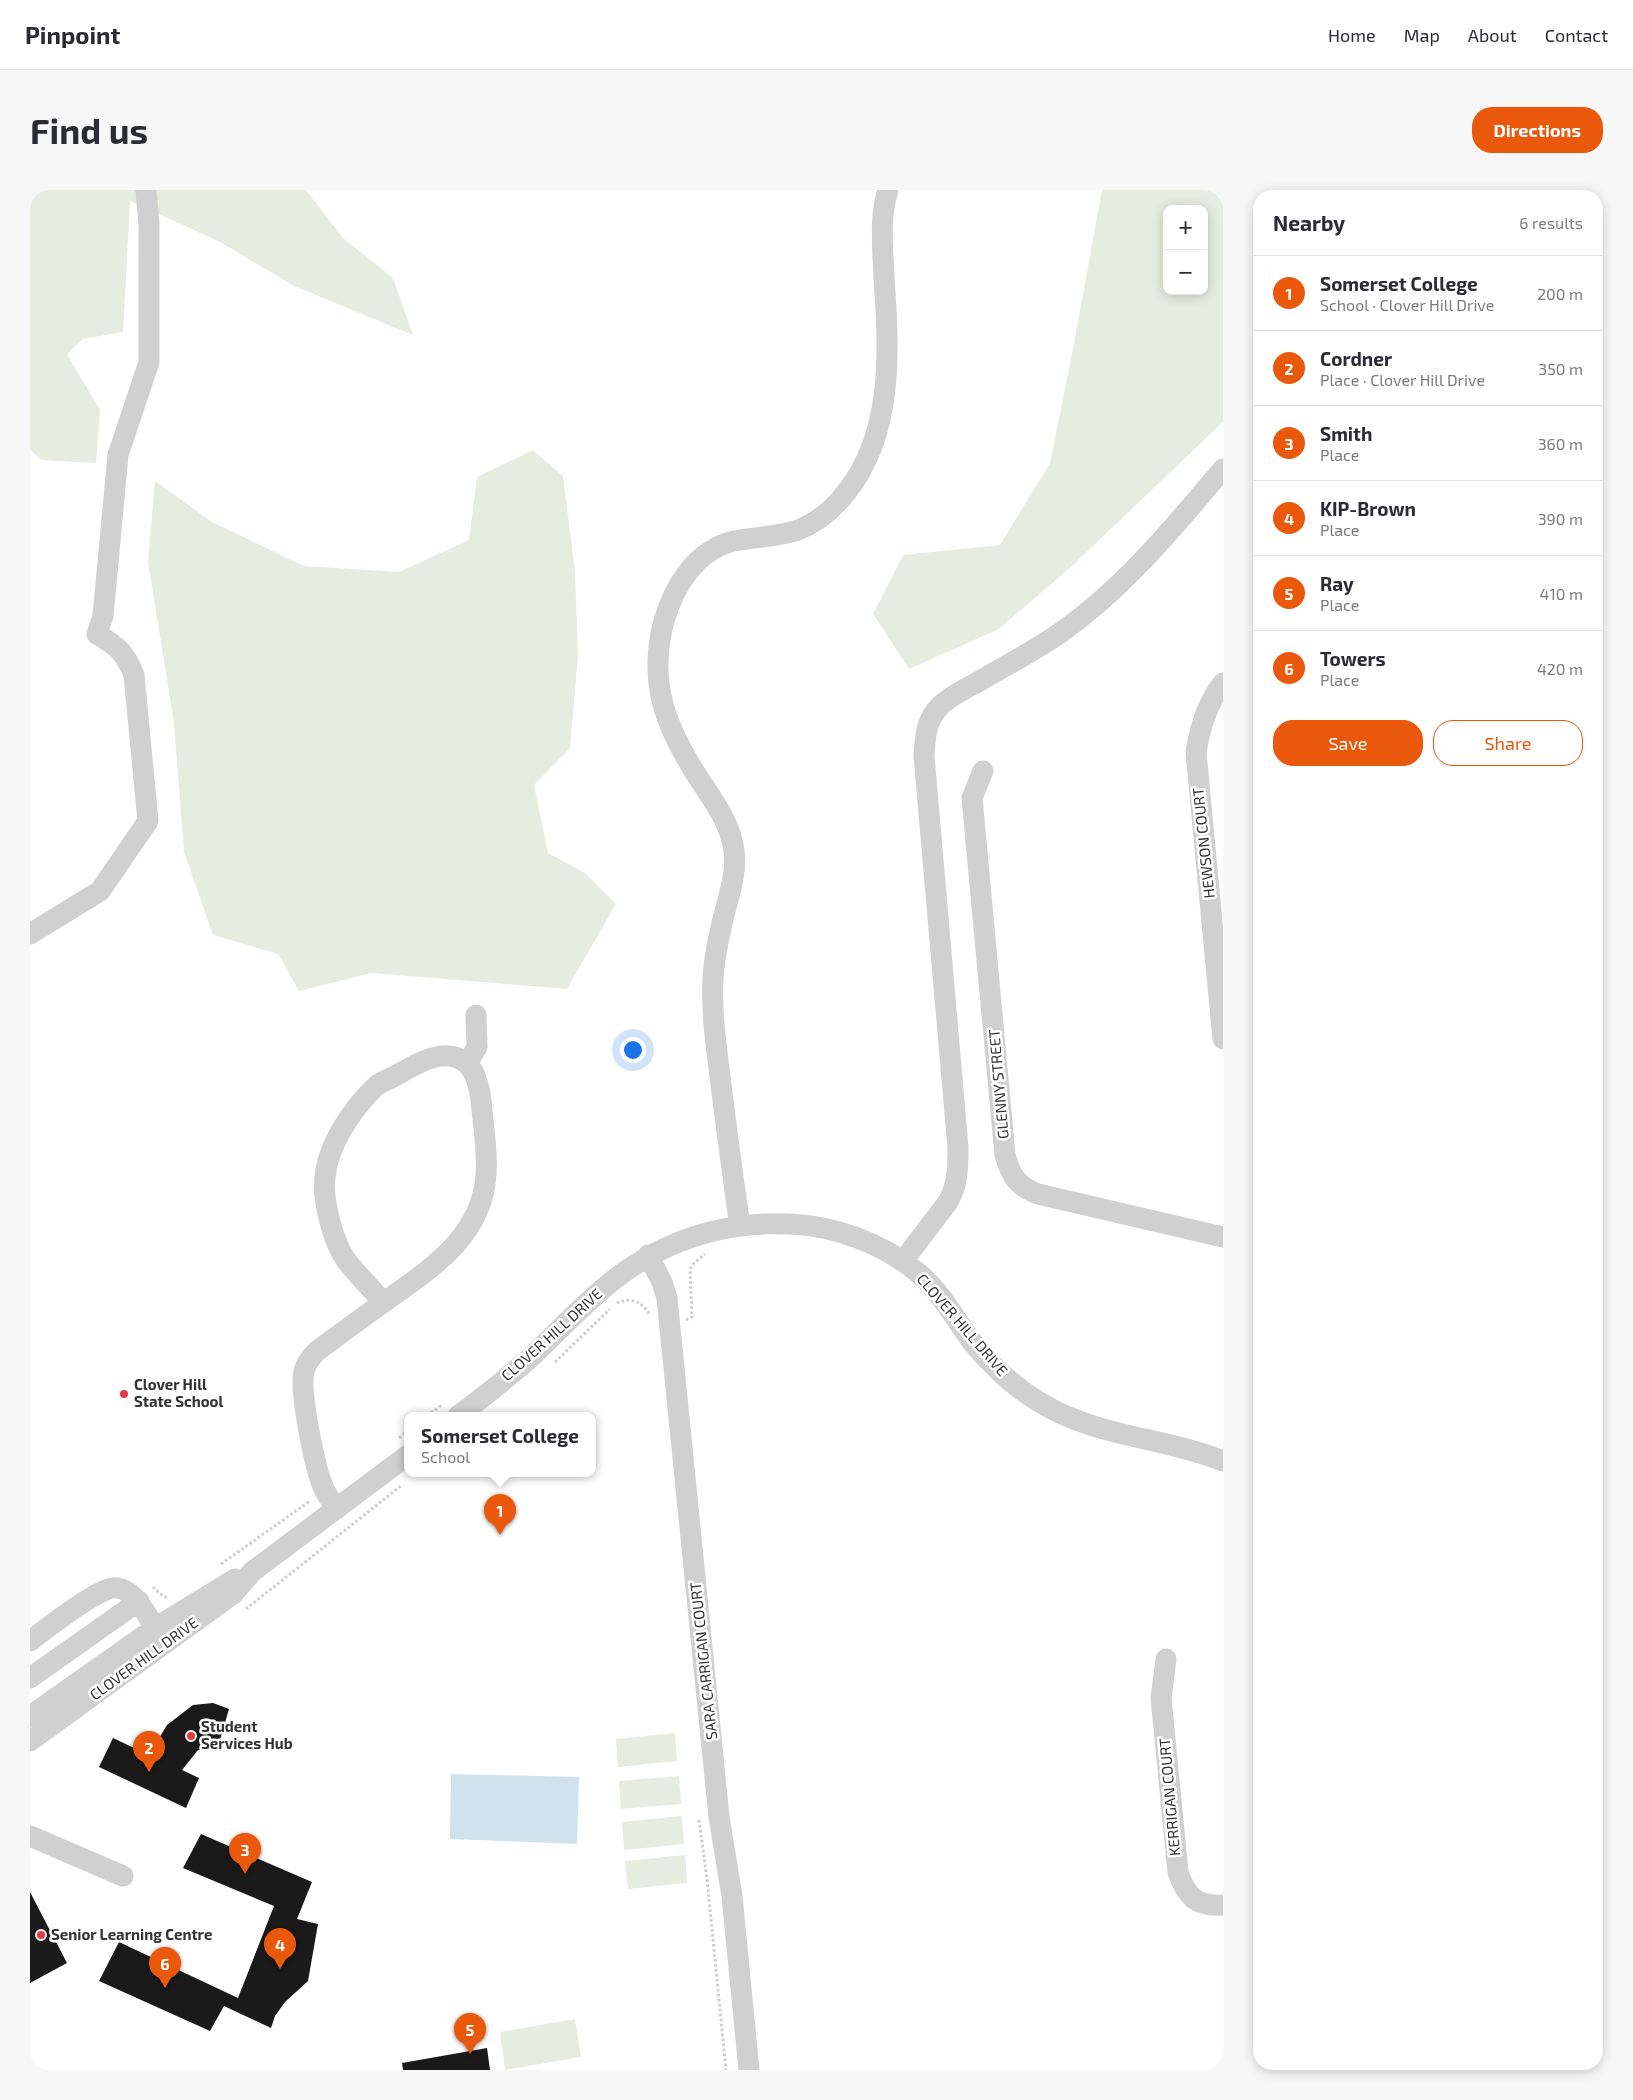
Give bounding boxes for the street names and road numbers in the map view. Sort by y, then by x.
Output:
street label: HEWSON COURT [1188,787,1218,899]
street label: GLENNY STREET [984,1028,1012,1140]
street label: CLOVER HILL DRIVE [914,1270,1012,1379]
street label: CLOVER HILL DRIVE [497,1284,605,1384]
street label: SARA CARRIGAN COURT [686,1581,720,1741]
street label: CLOVER HILL DRIVE [86,1613,201,1703]
street label: KERRIGAN COURT [1155,1737,1183,1857]

